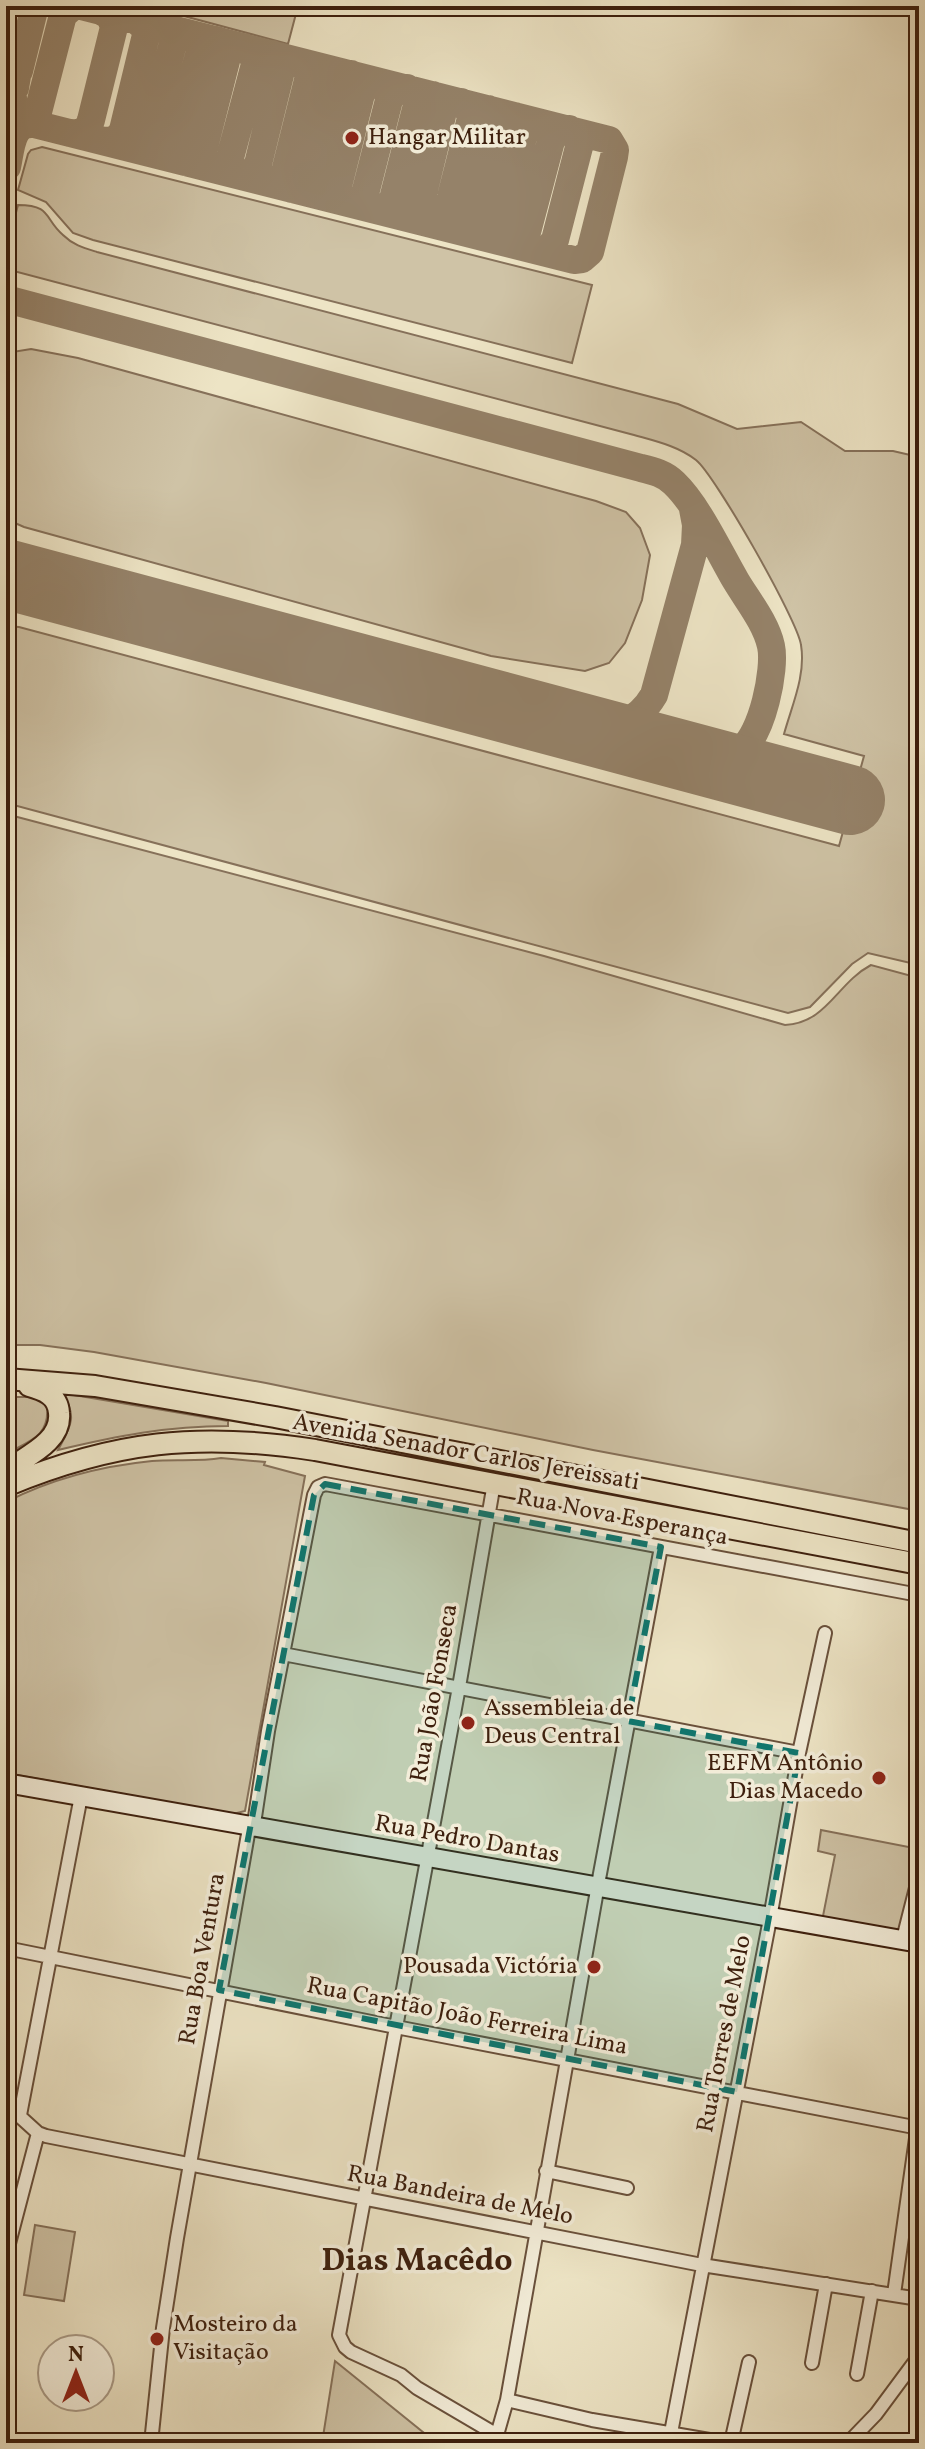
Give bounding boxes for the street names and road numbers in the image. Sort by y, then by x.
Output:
street label: Avenida Senador Carlos Jereissati [290,1406,642,1500]
street label: Rua Nova Esperança [513,1481,731,1555]
street label: Rua João Fonseca [403,1601,467,1785]
street label: Rua Pedro Dantas [372,1807,562,1873]
street label: Rua Boa Ventura [171,1870,235,2048]
street label: Rua Torres de Melo [689,1932,761,2136]
street label: Rua Capitão João Ferreira Lima [304,1969,630,2065]
street label: Rua Bandeira de Melo [344,2157,576,2235]

